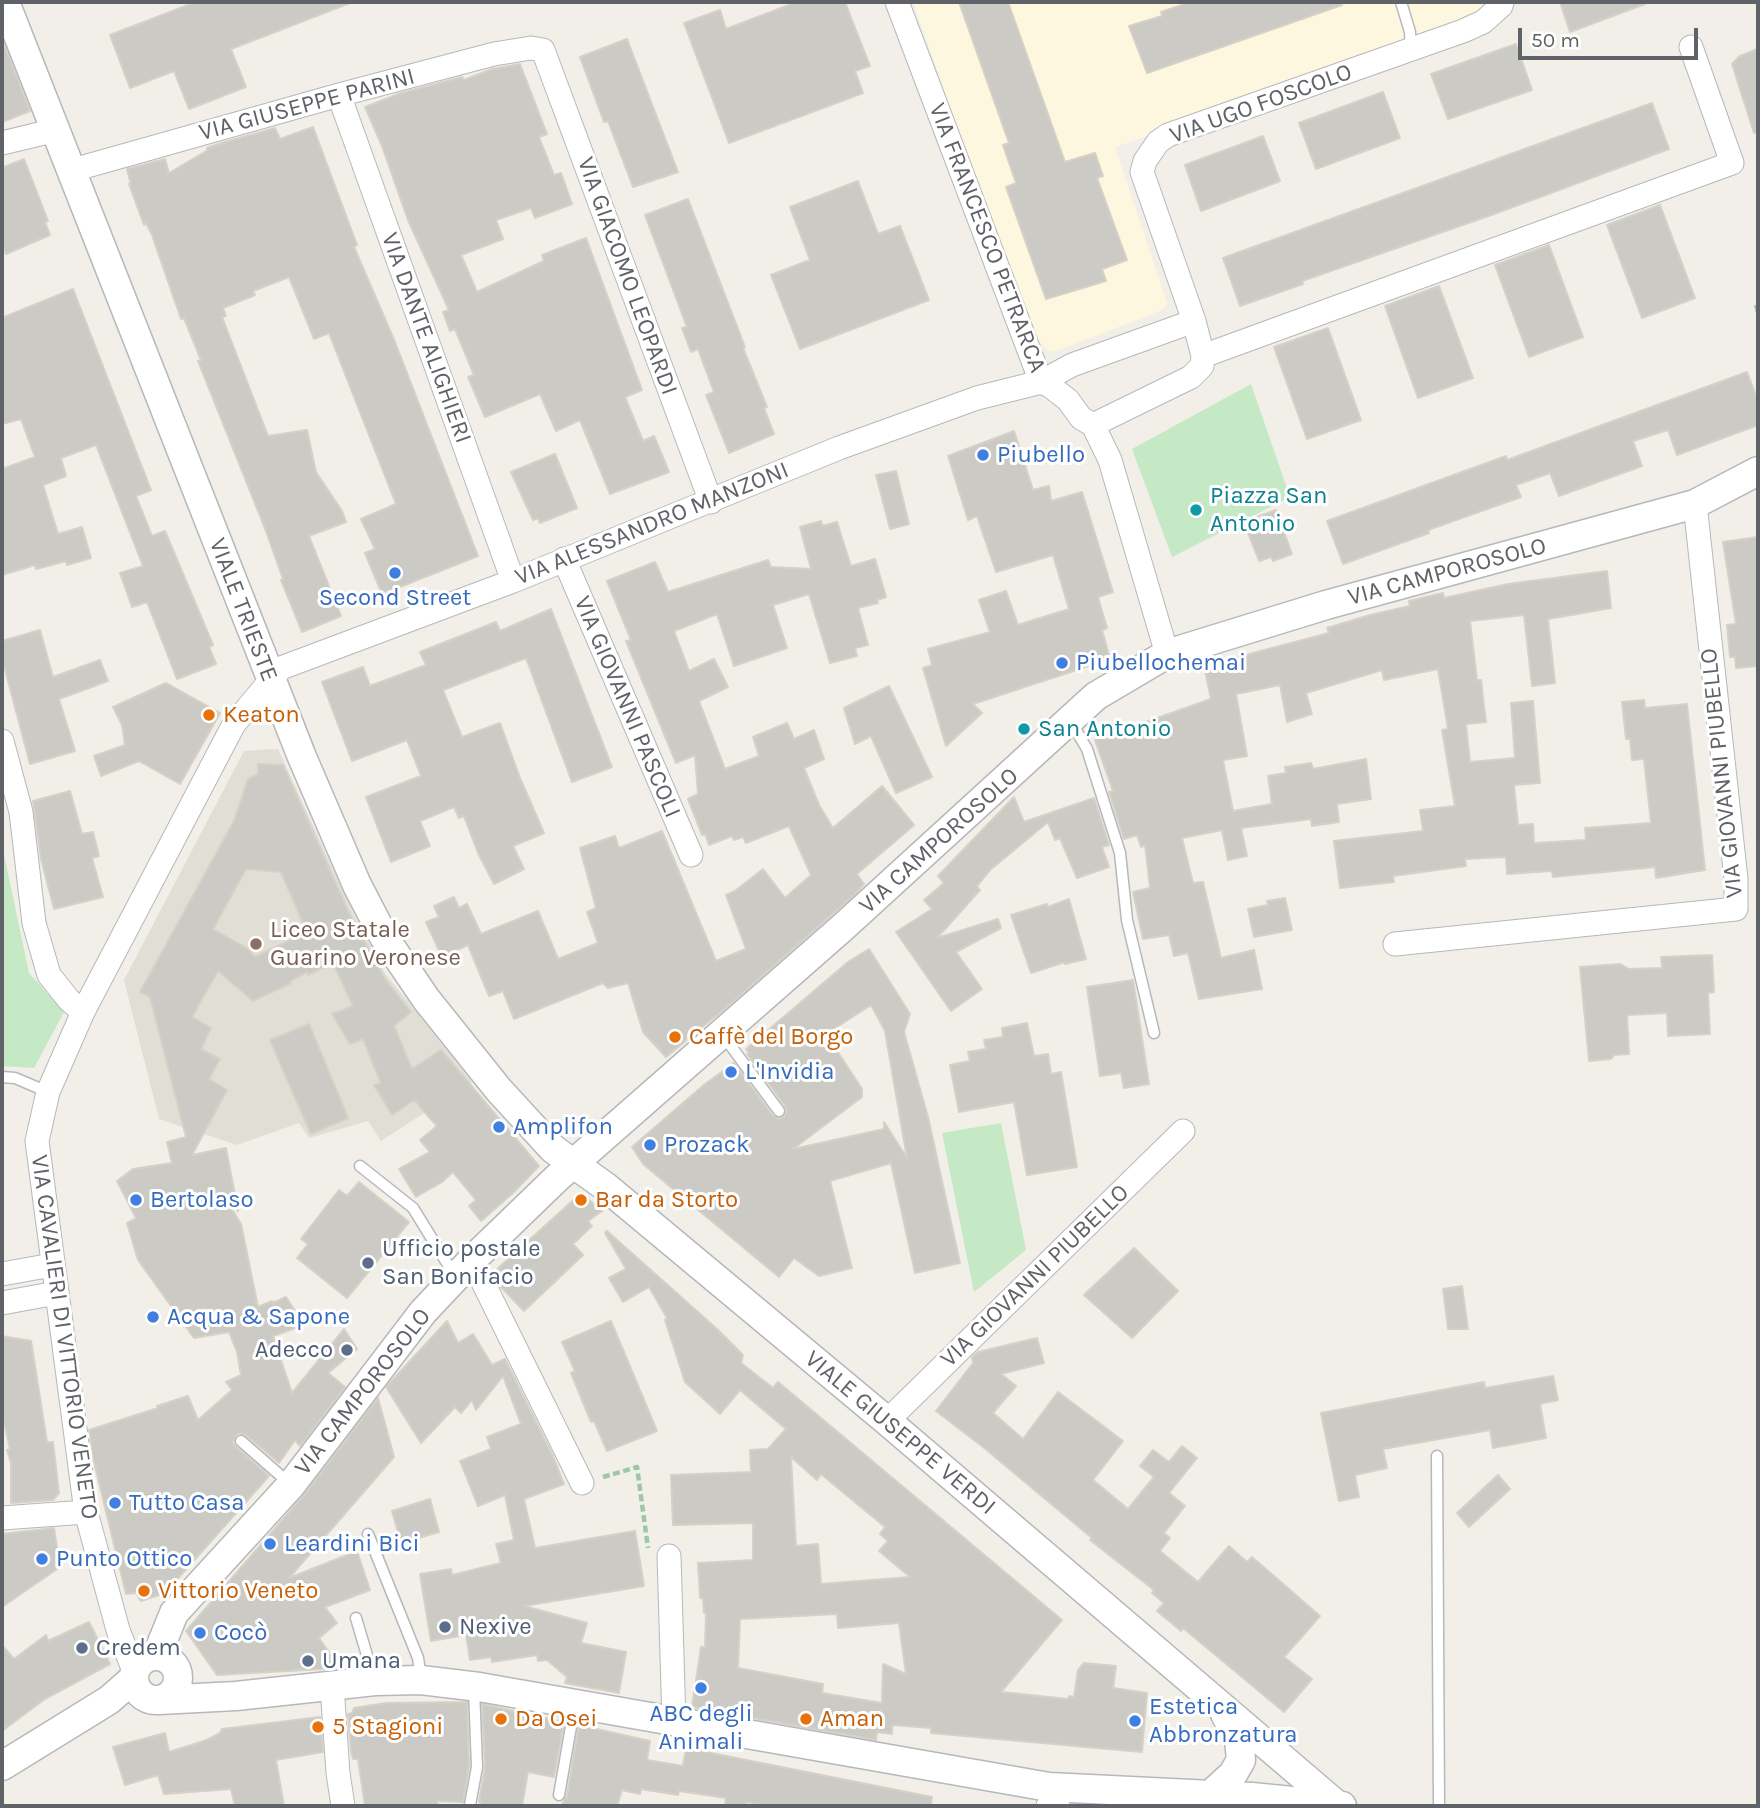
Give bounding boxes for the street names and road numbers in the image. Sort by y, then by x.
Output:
street label: VIA UGO FOSCOLO [1166,58,1356,150]
street label: VIA GIUSEPPE PARINI [196,62,418,148]
street label: VIA FRANCESCO PETRARCA [922,99,1052,377]
street label: VIA GIACOMO LEOPARDI [571,153,683,399]
street label: VIA DANTE ALIGHIERI [375,229,477,447]
street label: VIA ALESSANDRO MANZONI [511,456,793,592]
street label: VIA CAMPOROSOLO [1345,532,1549,612]
street label: VIALE TRIESTE [202,534,284,686]
street label: VIA GIOVANNI PASCOLI [567,592,687,822]
street label: VIA GIOVANNI PIUBELLO [1695,647,1749,899]
street label: VIA CAMPOROSOLO [853,762,1025,920]
street label: VIA CAVALIERI DI VITTORIO VENETO [24,1153,104,1521]
street label: VIA GIOVANNI PIUBELLO [935,1178,1135,1374]
street label: VIA CAMPOROSOLO [289,1303,437,1481]
street label: VIALE GIUSEPPE VERDI [799,1345,1001,1521]

